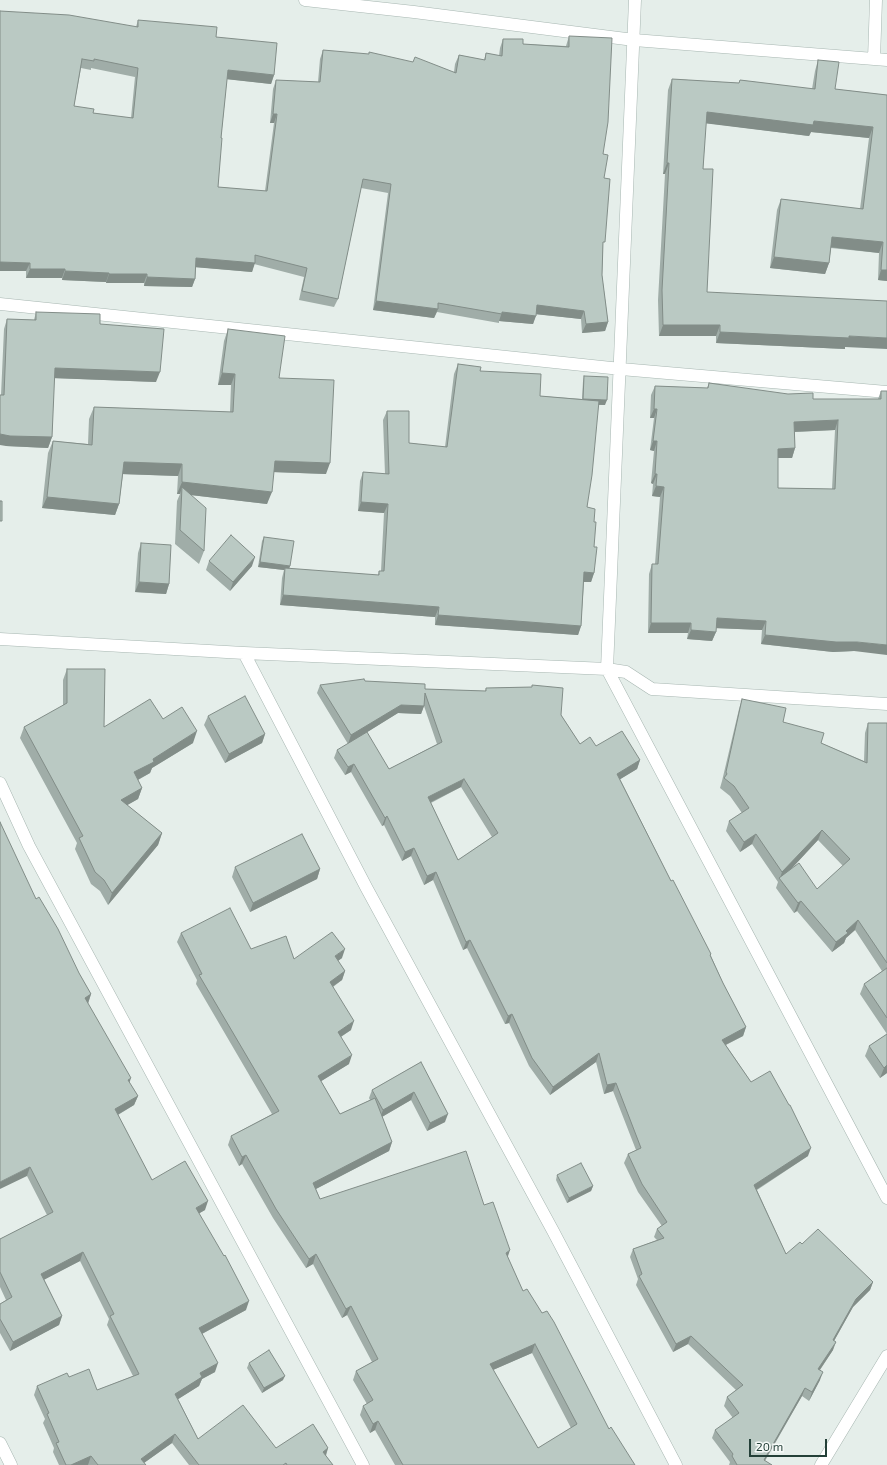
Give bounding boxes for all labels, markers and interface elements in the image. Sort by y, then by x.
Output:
scale bar [751,1431,829,1457]
text: 20 m [756,1439,783,1453]

